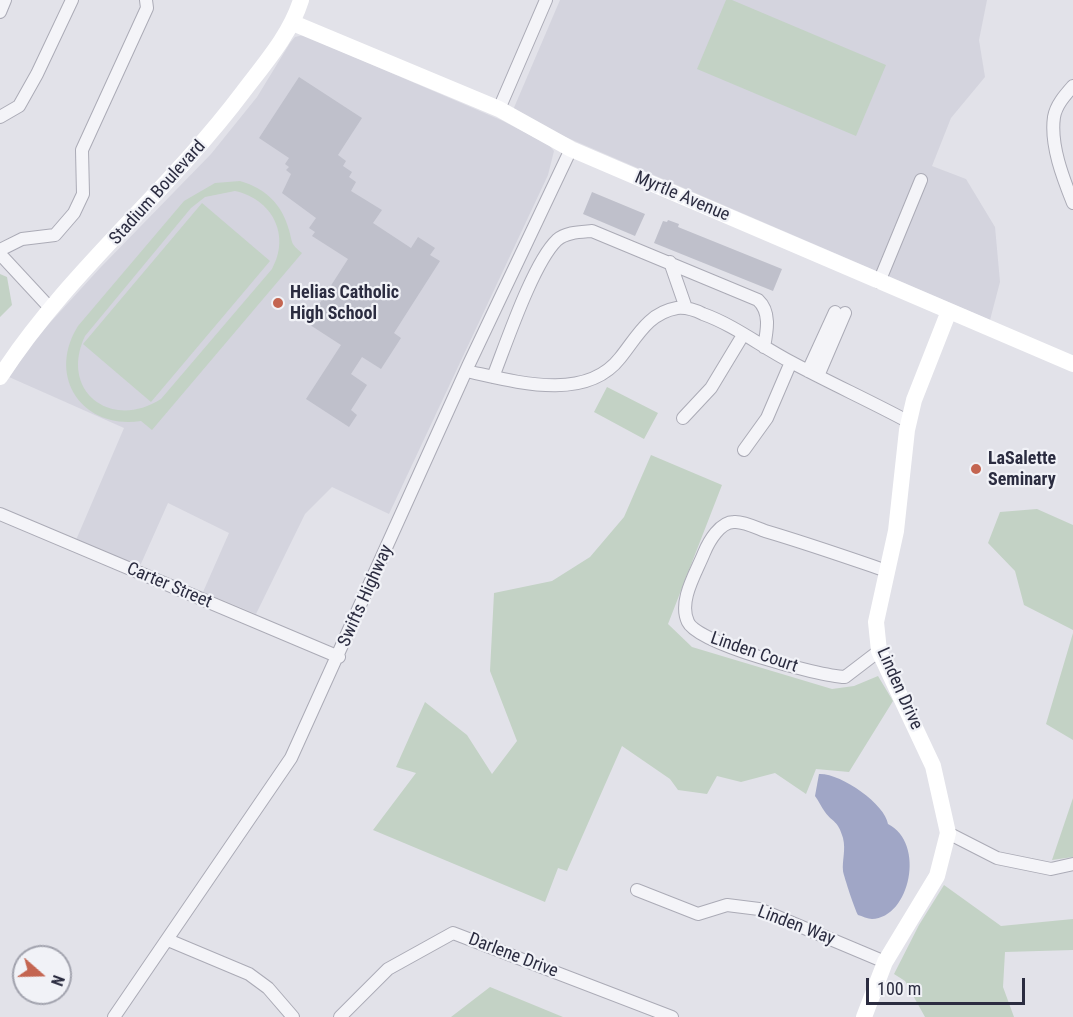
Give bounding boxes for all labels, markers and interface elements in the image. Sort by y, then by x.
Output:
street label: Stadium Boulevard [105,136,211,250]
street label: Myrtle Avenue [631,167,733,227]
place label: Helias Catholic High School [290,282,399,324]
marker: Helias Catholic High School [271,296,285,310]
place label: LaSalette Seminary [988,448,1056,490]
marker: LaSalette Seminary [969,462,983,476]
street label: Swifts Highway [334,542,398,650]
street label: Carter Street [123,558,215,614]
street label: Linden Court [708,628,800,678]
street label: Linden Drive [871,645,927,733]
street label: Linden Way [754,901,838,951]
street label: Darlene Drive [465,929,561,983]
north arrow [12,945,72,1005]
scale bar [869,966,1028,1004]
text: N [47,973,68,988]
text: 100 m [877,978,921,999]

